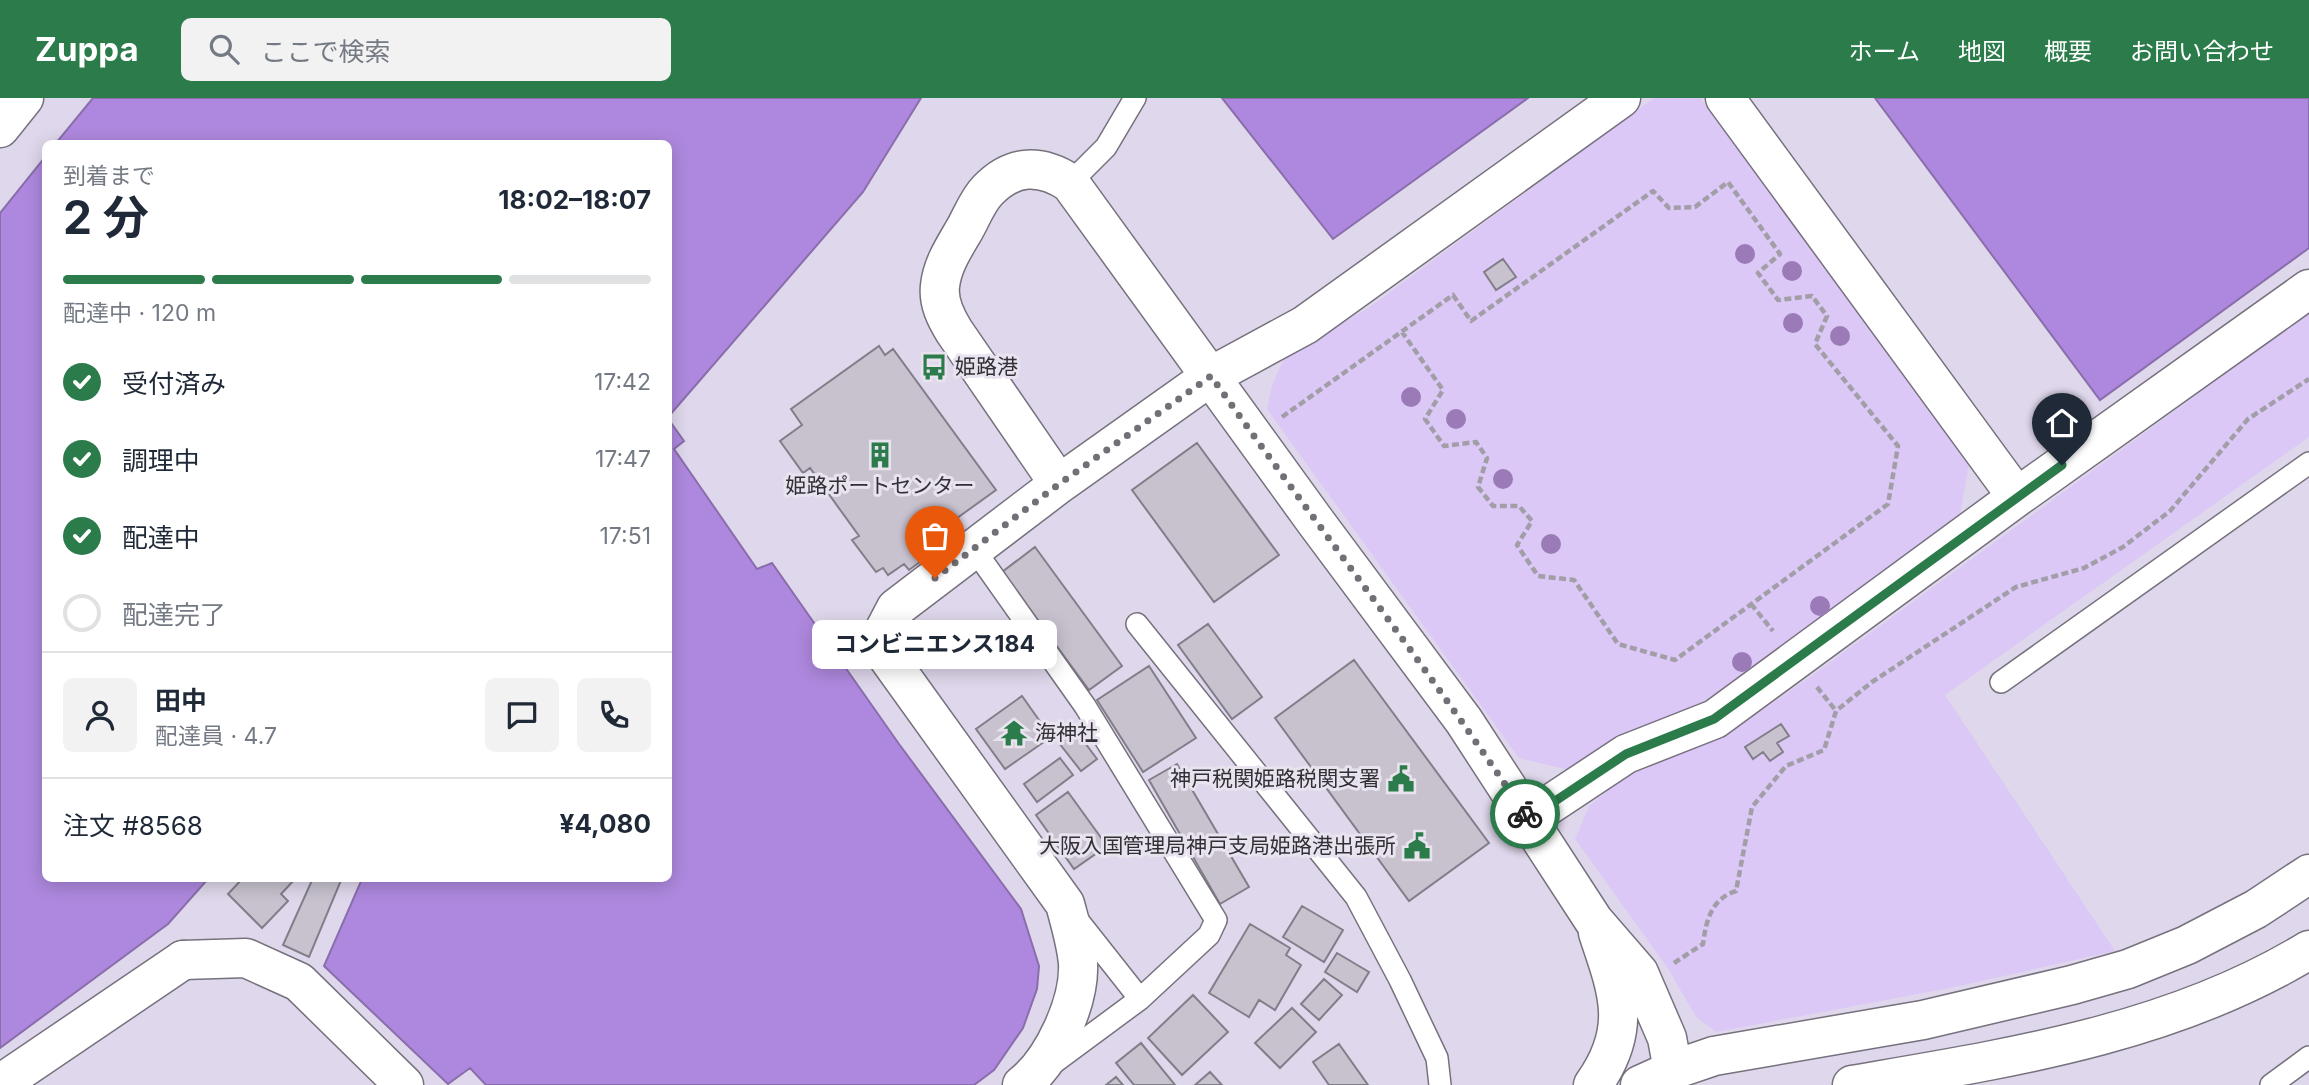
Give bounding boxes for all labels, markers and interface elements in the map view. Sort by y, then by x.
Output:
search box [181,18,671,81]
text: Zuppa [35,29,139,69]
icon: search [205,30,243,68]
text: ここで検索 [261,36,391,67]
text: ホーム [1849,37,1920,66]
text: 地図 [1958,37,2006,66]
text: 概要 [2044,37,2092,66]
text: お問い合わせ [2130,37,2274,66]
text: 到着まで [63,162,155,190]
text: 18:02–18:07 [498,184,651,215]
text: 2 分 [63,189,149,245]
text: 配達中 · 120 m [63,299,216,327]
bus stop icon: 姫路港 [919,352,949,382]
place label: 姫路港 [955,354,1018,379]
icon: check [63,363,101,401]
text: 受付済み [122,368,226,399]
text: 17:42 [594,368,651,396]
pin [2032,393,2092,465]
icon: home [2043,404,2081,442]
icon: check [63,440,101,478]
building icon: 姫路ポートセンター [865,440,895,470]
text: 調理中 [122,445,200,476]
text: 17:47 [595,445,651,473]
place label: 姫路ポートセンター [786,473,975,498]
pin [905,506,965,578]
icon: check [63,517,101,555]
icon: bag [916,517,954,555]
text: 配達中 [122,522,200,553]
text: 17:51 [599,522,651,550]
text: 配達完了 [122,599,226,630]
callout: コンビニエンス184 [813,620,1058,669]
text: コンビニエンス184 [834,630,1035,658]
button: person [63,678,137,752]
button: chat [485,678,559,752]
button: phone [577,678,651,752]
text: 田中 [155,685,207,716]
temple icon: 海神社 [999,718,1029,748]
place label: 海神社 [1035,720,1098,745]
text: 配達員 · 4.7 [155,722,277,750]
public building icon: 神戸税関姫路税関支署 [1386,764,1416,794]
place label: 神戸税関姫路税関支署 [1170,766,1380,791]
courier [1490,779,1560,849]
icon: bike [1506,795,1544,833]
text: ¥4,080 [560,808,651,839]
text: 注文 #8568 [63,810,203,841]
public building icon: 大阪入国管理局神戸支局姫路港出張所 [1402,831,1432,861]
place label: 大阪入国管理局神戸支局姫路港出張所 [1039,833,1396,858]

